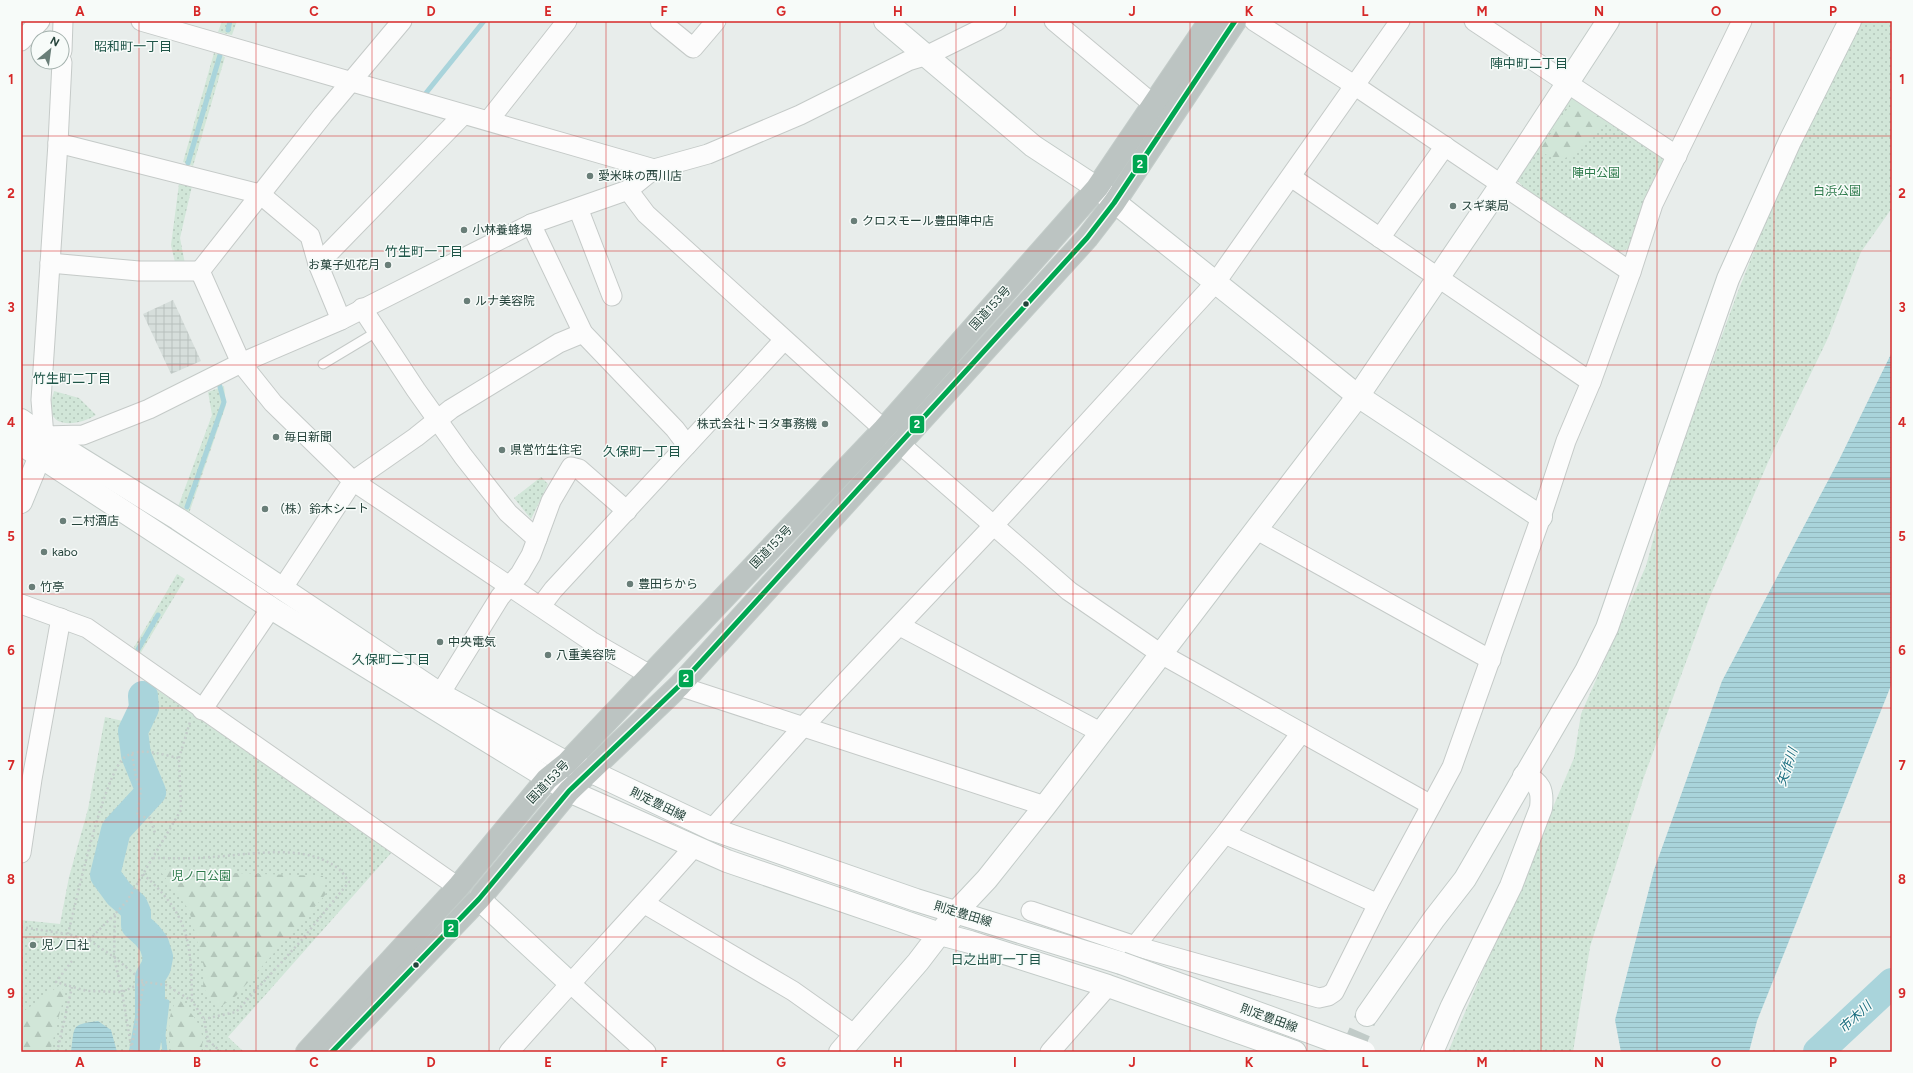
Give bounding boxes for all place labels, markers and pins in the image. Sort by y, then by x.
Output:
place label: 愛米味の西川店 [598,169,682,183]
marker: 愛米味の西川店 [585,171,595,181]
place label: スギ薬局 [1461,199,1509,213]
marker: スギ薬局 [1448,201,1458,211]
place label: クロスモール豊田陣中店 [862,214,994,228]
marker: クロスモール豊田陣中店 [849,216,859,226]
place label: 小林養蜂場 [472,223,532,237]
marker: 小林養蜂場 [459,225,469,235]
place label: お菓子処花月 [308,258,380,272]
marker: お菓子処花月 [383,260,393,270]
place label: ルナ美容院 [475,294,535,308]
marker: ルナ美容院 [462,296,472,306]
unlabelled marker [1021,299,1031,309]
place label: 株式会社トヨタ事務機 [697,417,817,431]
marker: 株式会社トヨタ事務機 [820,419,830,429]
place label: 毎日新聞 [284,430,332,444]
marker: 毎日新聞 [271,432,281,442]
place label: 県営竹生住宅 [510,443,582,457]
marker: 県営竹生住宅 [497,445,507,455]
place label: （株）鈴木シート [273,502,369,516]
marker: （株）鈴木シート [260,504,270,514]
place label: 二村酒店 [71,514,119,528]
marker: 二村酒店 [58,516,68,526]
place label: kabo [52,545,78,559]
marker: kabo [39,547,49,557]
place label: 豊田ちから [638,577,698,591]
marker: 豊田ちから [625,579,635,589]
place label: 竹亭 [40,580,64,594]
marker: 竹亭 [27,582,37,592]
place label: 中央電気 [448,635,496,649]
marker: 中央電気 [435,637,445,647]
place label: 八重美容院 [556,648,616,662]
marker: 八重美容院 [543,650,553,660]
place label: 児ノ口社 [41,938,89,952]
marker: 児ノ口社 [28,940,38,950]
unlabelled marker [411,960,421,970]

